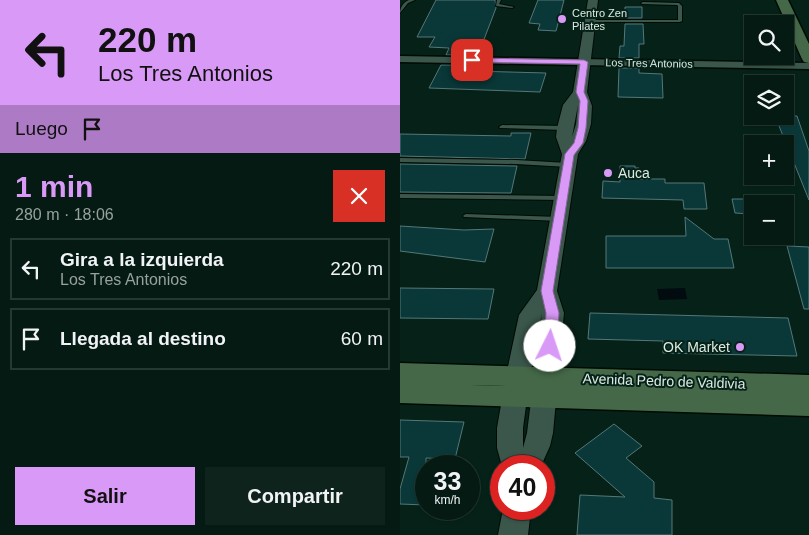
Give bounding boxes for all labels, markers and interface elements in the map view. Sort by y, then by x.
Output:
place label: Centro Zen Pilates [572,7,627,32]
marker: Centro Zen Pilates [556,13,568,25]
map controls [744,15,794,245]
button: search [744,15,794,65]
icon: left [15,20,80,85]
text: 220 m [98,20,197,59]
pin [451,39,493,81]
icon: arrive [458,46,486,74]
street label: Los Tres Antonios [605,56,693,70]
text: Los Tres Antonios [98,61,273,86]
button: layers [744,75,794,125]
icon: arrive [78,115,106,143]
text: Luego [15,118,68,139]
button: + [744,135,794,185]
place label: Auca [618,165,650,181]
marker: Auca [602,167,614,179]
text: 1 min [15,170,93,203]
button: close [333,170,385,222]
button: − [744,195,794,245]
text: 280 m · 18:06 [15,206,114,223]
text: Gira a la izquierda [60,249,224,270]
icon: left [17,255,45,283]
text: 220 m [330,258,383,279]
text: Los Tres Antonios [60,271,187,288]
position arrow [523,319,575,371]
icon: arrive [17,325,45,353]
text: Llegada al destino [60,328,226,349]
text: 60 m [341,328,383,349]
place label: OK Market [663,339,730,355]
marker: OK Market [734,341,746,353]
street label: Avenida Pedro de Valdivia [582,370,746,392]
speed limit sign: 40 [490,455,555,520]
button: Salir [15,467,195,525]
button: Compartir [205,467,385,525]
text: 33 [434,467,461,495]
text: km/h [434,493,461,507]

